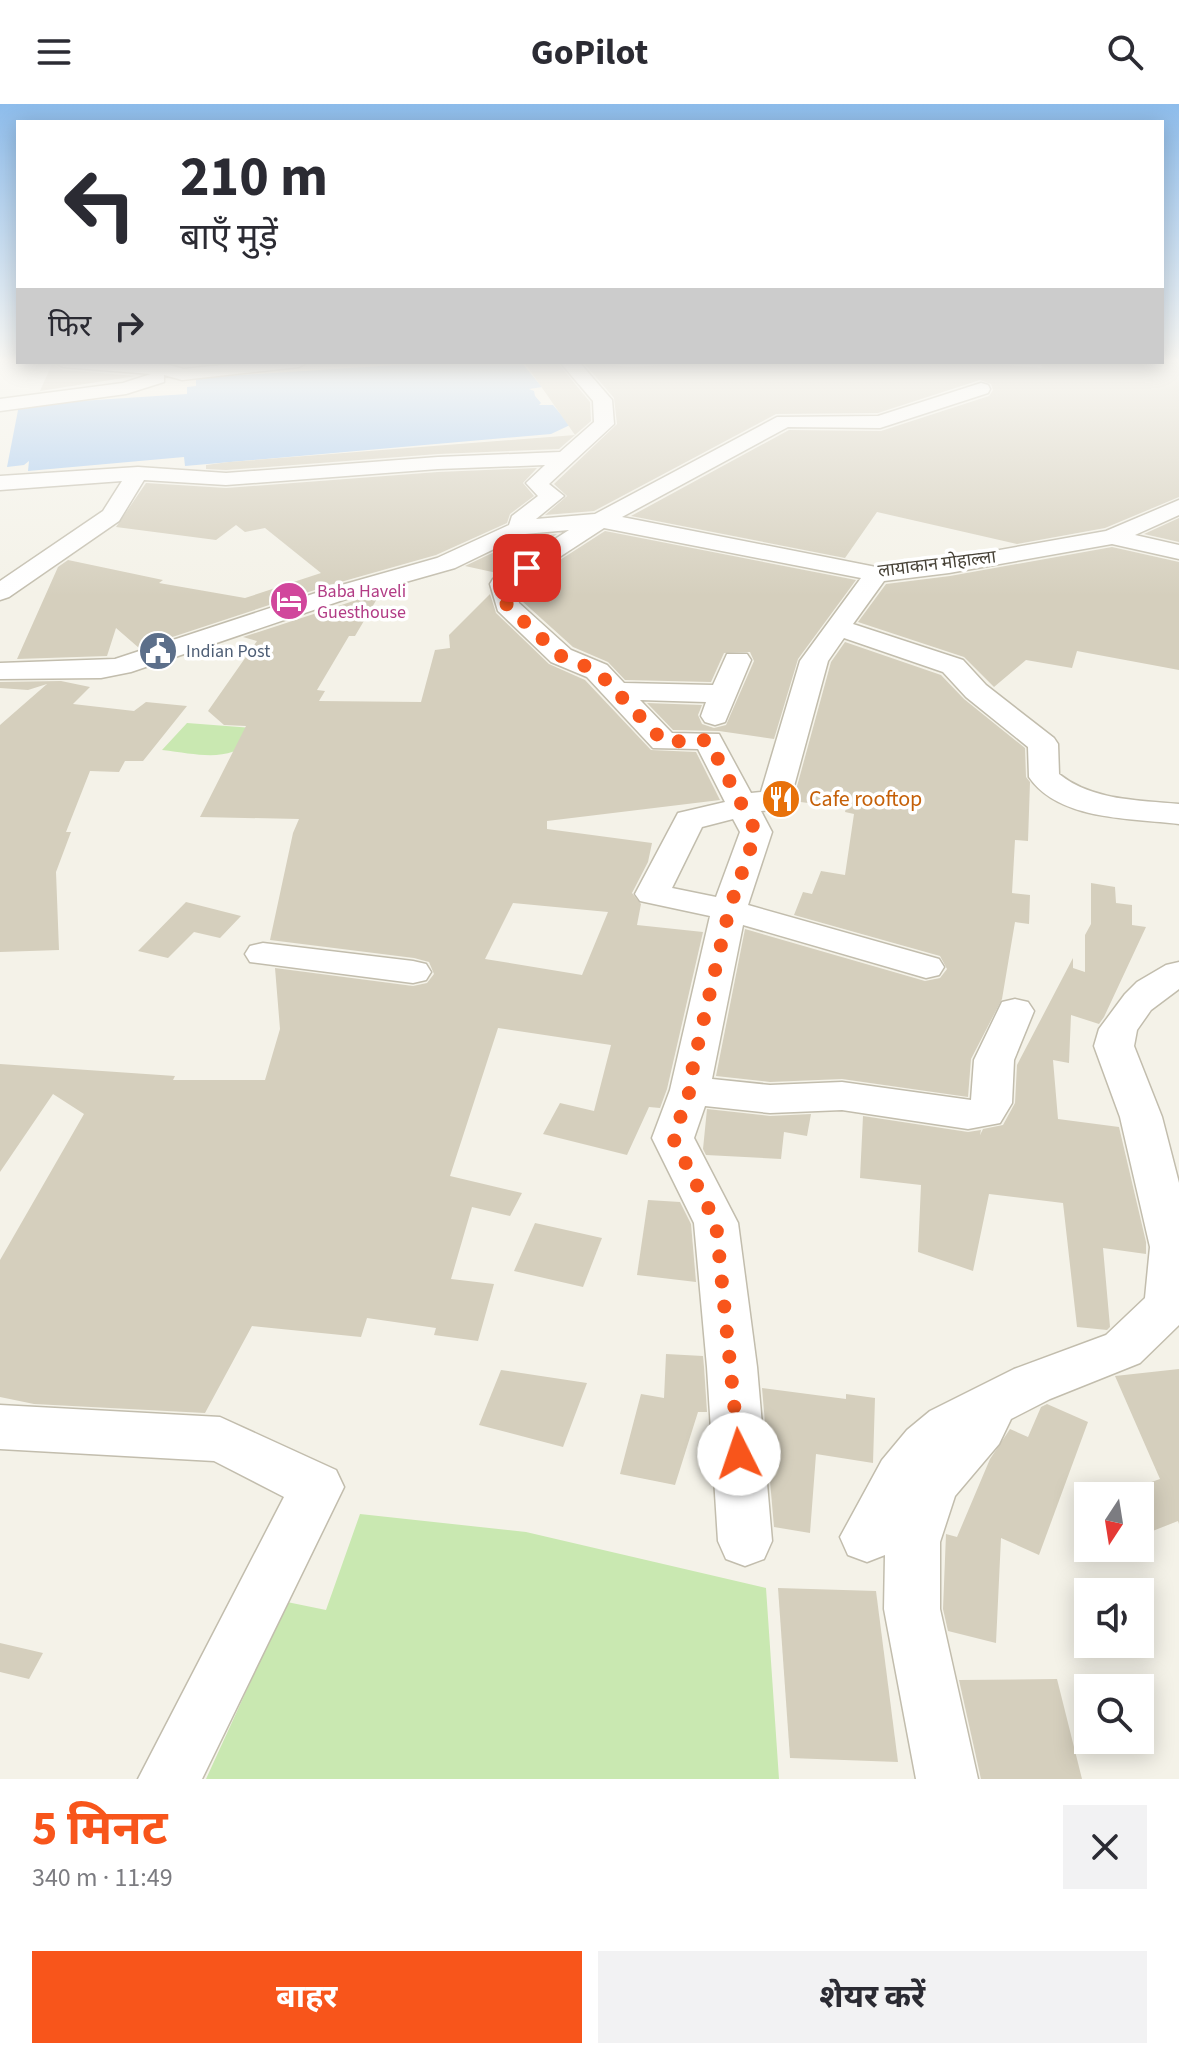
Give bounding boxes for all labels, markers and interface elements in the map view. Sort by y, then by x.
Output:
text: GoPilot [531,27,648,78]
icon: menu [32,30,76,74]
icon: search [1103,30,1147,74]
text: 210 m [180,138,328,217]
icon: left [48,152,152,256]
text: बाएँ मुड़ें [180,212,278,263]
icon: right [107,304,151,348]
text: फिर [48,305,91,348]
pin [493,534,561,602]
street label: लायाकान मोहाल्ला [877,544,998,584]
icon: arrive [505,546,549,590]
place label: Baba Haveli Guesthouse [317,579,406,625]
hotel icon: Baba Haveli Guesthouse [268,580,310,622]
public building icon: Indian Post [137,630,179,672]
place label: Indian Post [186,639,270,664]
restaurant icon: Cafe rooftop [760,778,802,820]
place label: Cafe rooftop [809,783,922,815]
position arrow [697,1412,781,1496]
north arrow [1074,1482,1154,1562]
map controls [1074,1482,1154,1754]
button: sound [1074,1578,1154,1658]
button: search [1074,1674,1154,1754]
text: 5 मिनट [32,1795,168,1863]
button: close [1063,1805,1147,1889]
text: 340 m · 11:49 [32,1859,173,1896]
button: बाहर [32,1951,582,2043]
button: शेयर करें [598,1951,1147,2043]

